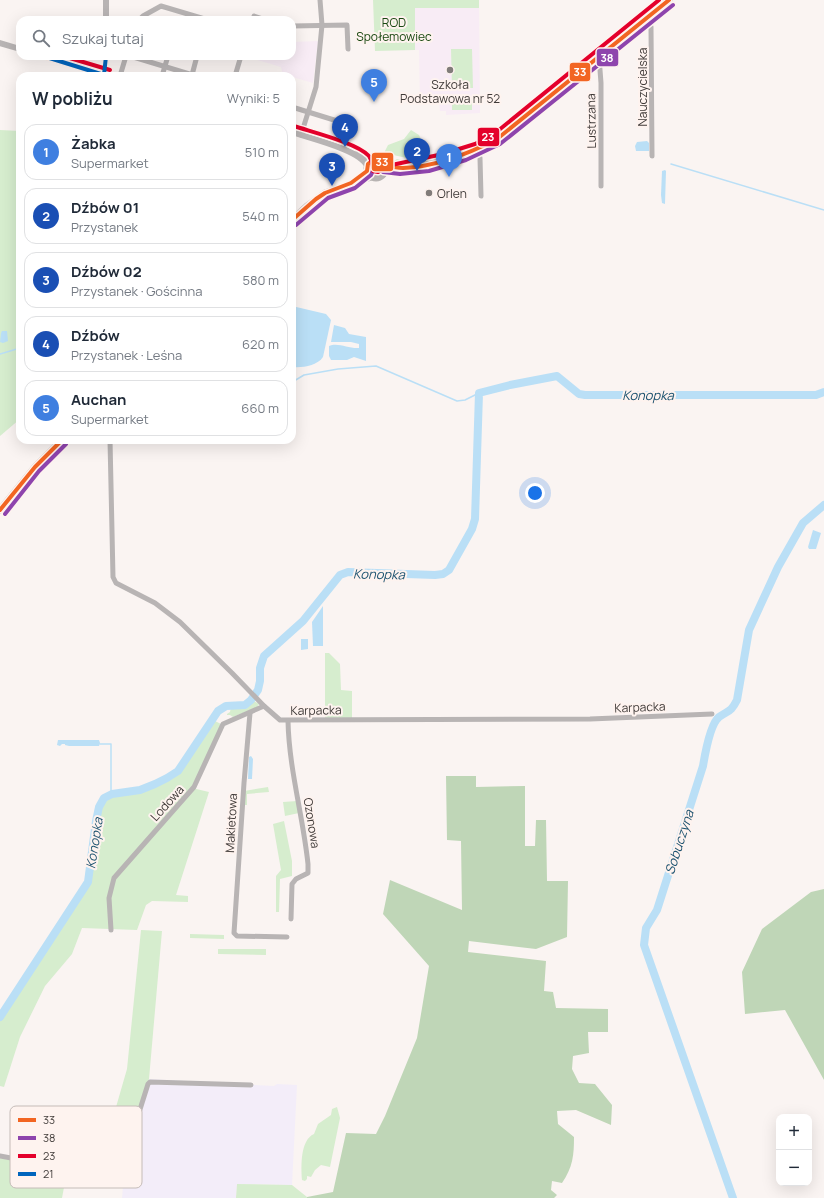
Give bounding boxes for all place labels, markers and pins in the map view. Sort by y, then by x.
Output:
marker: Szkoła Podstawowa nr 52 [445,65,455,75]
pin: 5 [361,69,387,102]
place label: Szkoła Podstawowa nr 52 [400,76,500,107]
pin: 4 [332,114,358,147]
pin: 2 [404,138,430,171]
pin: 1 [436,144,462,177]
pin: 3 [319,153,345,186]
place label: Orlen [437,185,467,202]
marker: Orlen [424,188,434,198]

